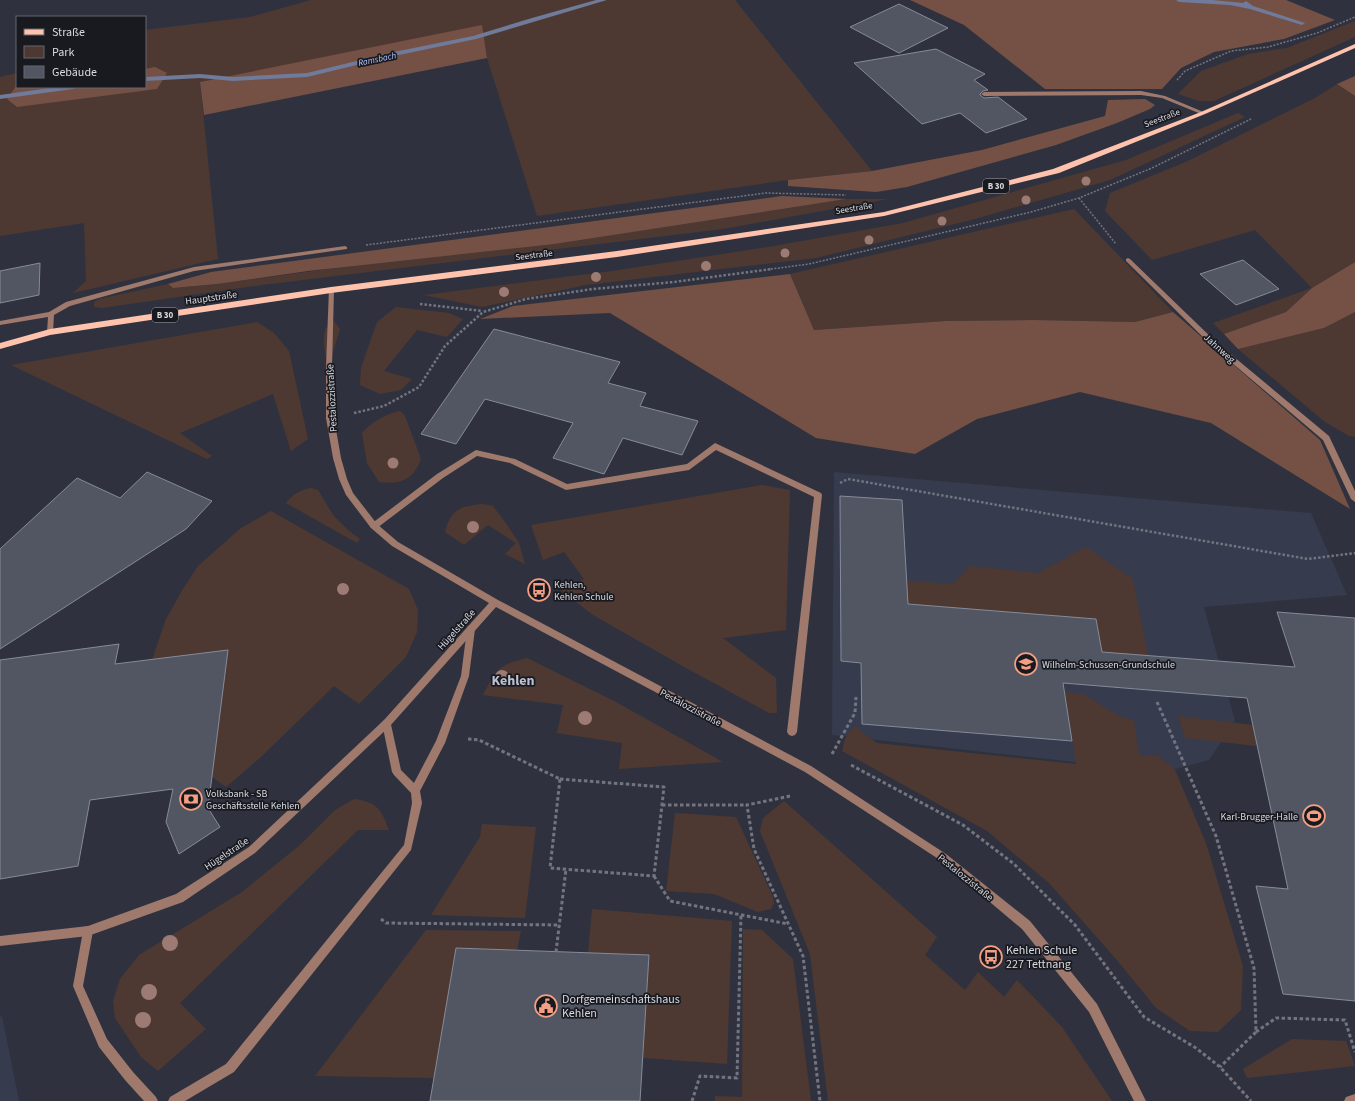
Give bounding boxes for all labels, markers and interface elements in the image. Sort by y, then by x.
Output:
legend [16,16,146,88]
text: Straße [52,24,85,41]
text: Park [52,44,74,61]
water label: Ramsbach [357,49,398,70]
text: Gebäude [52,64,97,81]
street label: Seestraße [1142,105,1182,131]
road number: B 30 [983,179,1009,193]
street label: Seestraße [835,199,874,218]
street label: Seestraße [515,247,554,264]
street label: Hauptstraße [184,287,238,309]
road number: B 30 [152,308,178,322]
street label: Jahnweg [1201,331,1238,367]
street label: Pestalozzistraße [323,364,341,432]
bus stop icon: Kehlen, Kehlen Schule [526,577,552,603]
place label: Kehlen, Kehlen Schule [554,578,613,604]
street label: Hügelstraße [435,606,479,653]
school or university icon: Wilhelm-Schussen-Grundschule [1013,651,1039,677]
place label: Wilhelm-Schussen-Grundschule [1042,658,1175,672]
district label: Kehlen [492,671,534,691]
street label: Pestalozzistraße [657,686,724,730]
bank icon: Volksbank - SB Geschäftsstelle Kehlen [178,786,204,812]
place label: Volksbank - SB Geschäftsstelle Kehlen [206,787,300,813]
sports icon: Karl-Brugger-Halle [1301,803,1327,829]
place label: Karl-Brugger-Halle [1220,810,1298,824]
street label: Hügelstraße [202,834,252,874]
street label: Pestalozzistraße [935,851,996,905]
place label: Kehlen Schule 227 Tettnang [1006,942,1077,973]
bus stop icon: Kehlen Schule 227 Tettnang [978,944,1004,970]
place label: Dorfgemeinschaftshaus Kehlen [562,991,680,1022]
public building icon: Dorfgemeinschaftshaus Kehlen [533,993,559,1019]

